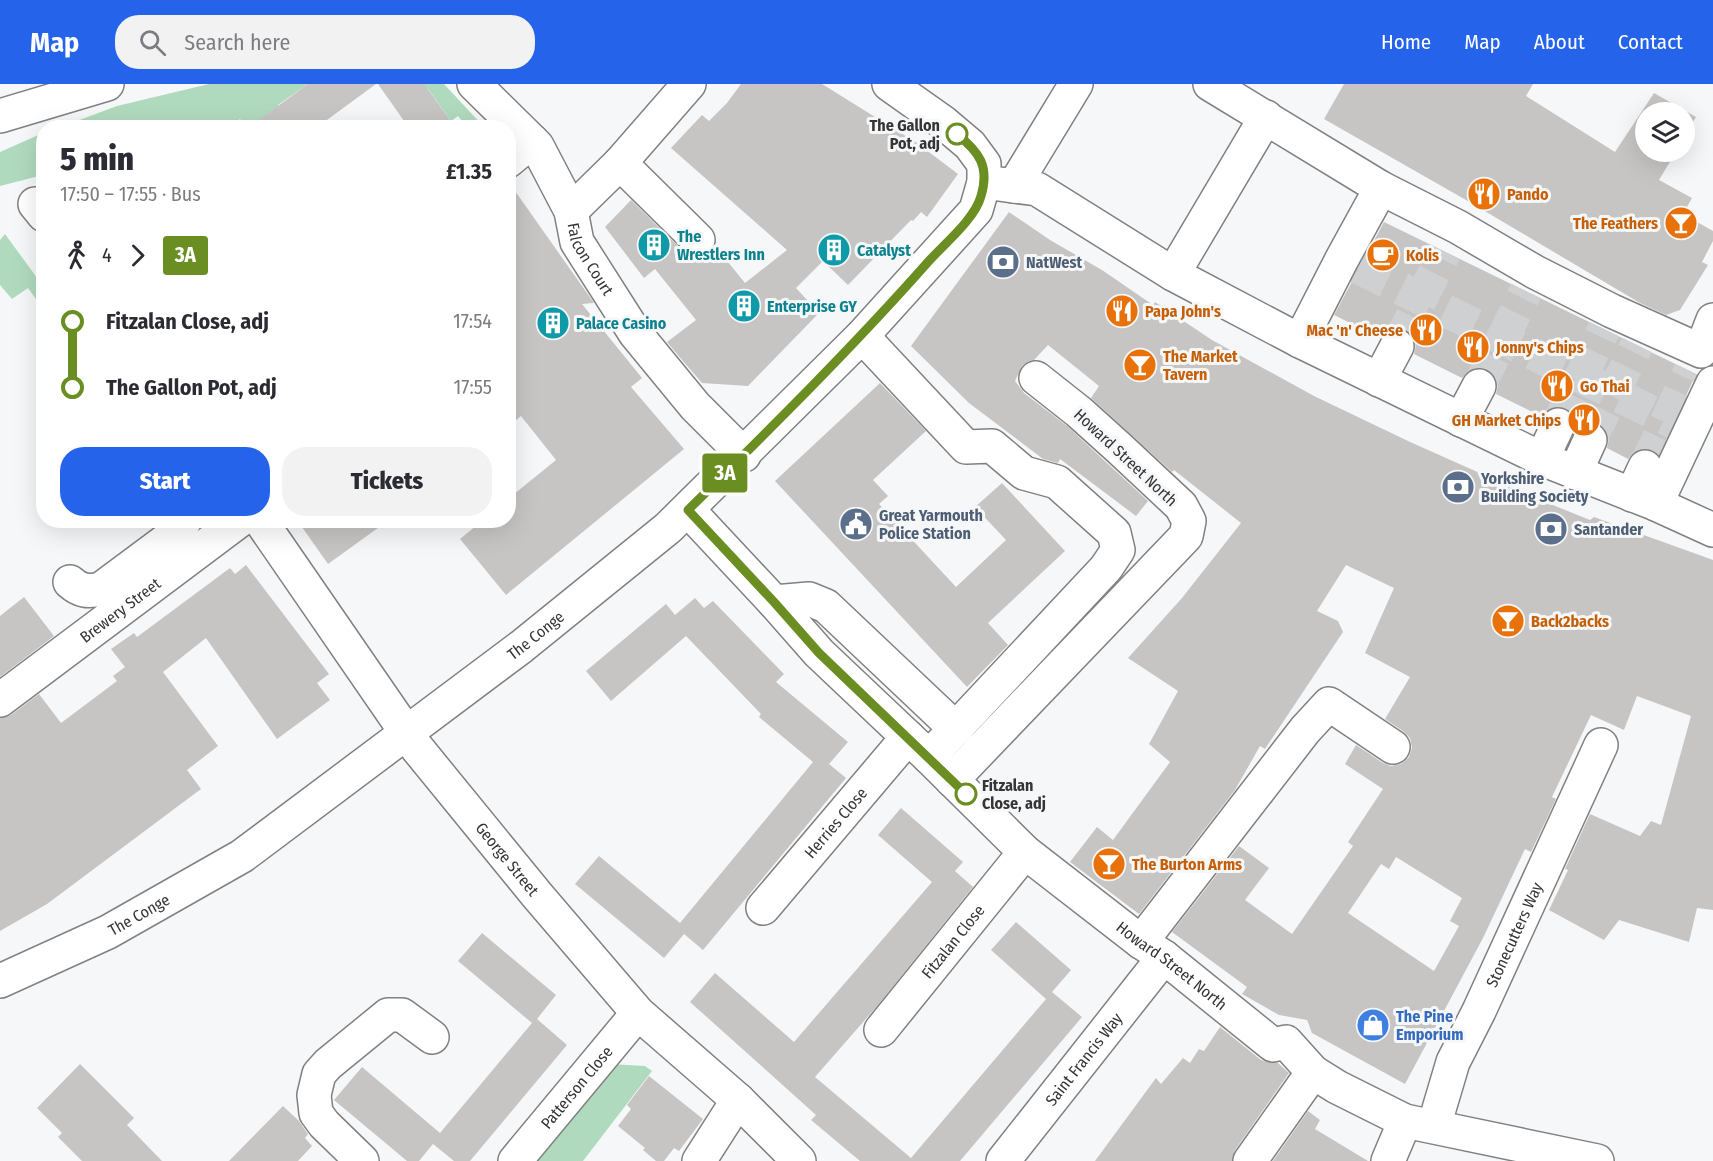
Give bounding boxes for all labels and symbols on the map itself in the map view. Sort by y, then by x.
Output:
place label: The Gallon Pot, adj [870,116,940,153]
marker: The Gallon Pot, adj [946,123,968,145]
restaurant icon: Pando [1466,176,1502,212]
place label: Pando [1507,185,1549,204]
bar icon: The Feathers [1663,205,1699,241]
place label: The Feathers [1573,214,1658,233]
street label: Falcon Court [563,221,618,299]
building icon: The Wrestlers Inn [636,227,672,263]
place label: The Wrestlers Inn [677,227,765,264]
building icon: Catalyst [816,232,852,268]
cafe icon: Kolis [1365,237,1401,273]
place label: Catalyst [857,241,911,260]
bank icon: NatWest [985,244,1021,280]
place label: Kolis [1406,246,1439,265]
place label: NatWest [1026,253,1082,272]
building icon: Enterprise GY [726,288,762,324]
restaurant icon: Papa John's [1104,293,1140,329]
place label: Enterprise GY [767,297,857,316]
place label: Papa John's [1145,302,1221,321]
building icon: Palace Casino [535,305,571,341]
restaurant icon: Mac 'n' Cheese [1408,312,1444,348]
place label: Palace Casino [576,314,667,333]
place label: Mac 'n' Cheese [1307,321,1403,340]
restaurant icon: Jonny's Chips [1455,329,1491,365]
place label: Jonny's Chips [1495,338,1584,357]
bar icon: The Market Tavern [1122,347,1158,383]
place label: The Market Tavern [1163,347,1238,384]
restaurant icon: Go Thai [1539,368,1575,404]
place label: Go Thai [1580,377,1630,396]
restaurant icon: GH Market Chips [1566,402,1602,438]
street label: Howard Street North [1070,405,1181,510]
place label: GH Market Chips [1452,411,1561,430]
line badge: 3A [698,454,752,492]
bank icon: Yorkshire Building Society [1440,469,1476,505]
place label: Yorkshire Building Society [1480,469,1589,506]
public building icon: Great Yarmouth Police Station [838,506,874,542]
place label: Great Yarmouth Police Station [879,506,983,543]
bank icon: Santander [1533,511,1569,547]
place label: Santander [1574,520,1643,539]
street label: Brewery Street [76,574,165,647]
bar icon: Back2backs [1490,603,1526,639]
street label: The Conge [504,607,568,664]
place label: Back2backs [1531,612,1609,631]
place label: Fitzalan Close, adj [982,776,1046,813]
marker: Fitzalan Close, adj [955,783,977,805]
street label: Herries Close [801,784,871,862]
street label: George Street [472,819,543,900]
bar icon: The Burton Arms [1091,846,1127,882]
place label: The Burton Arms [1132,855,1242,874]
street label: Stonecutters Way [1482,879,1547,990]
street label: The Conge [105,890,173,940]
street label: Fitzalan Close [918,901,989,982]
street label: Howard Street North [1112,918,1231,1014]
shop icon: The Pine Emporium [1355,1007,1391,1043]
place label: The Pine Emporium [1396,1007,1463,1044]
street label: Saint Francis Way [1042,1008,1127,1109]
street label: Patterson Close [537,1042,617,1133]

